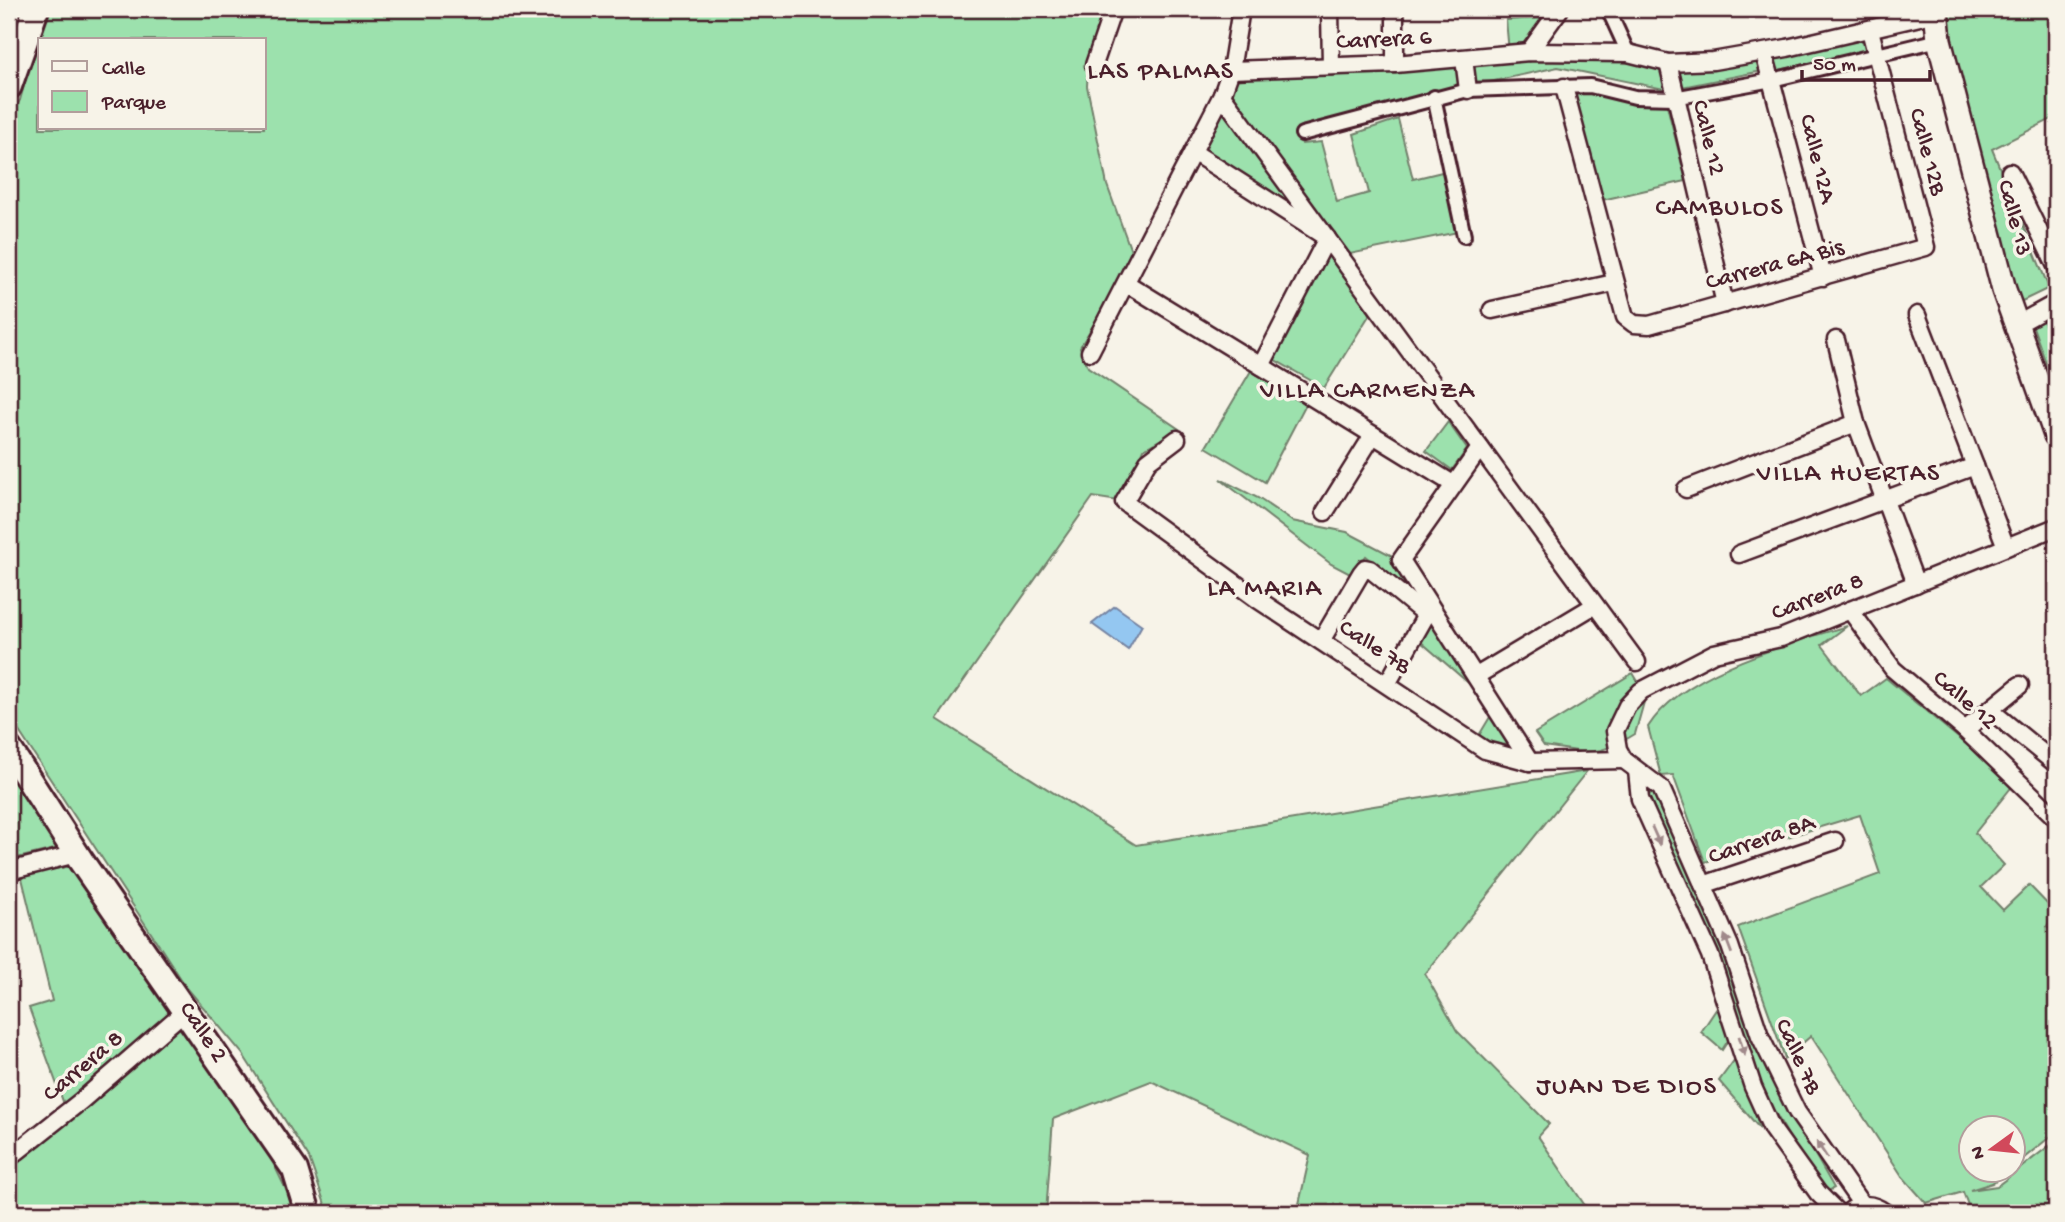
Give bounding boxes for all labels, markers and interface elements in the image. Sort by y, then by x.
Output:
street label: Carrera 6 [1336,24,1433,58]
legend [38,38,266,130]
scale bar [1802,38,1930,82]
text: 50 m [1813,54,1856,79]
text: Calle [102,58,146,83]
district label: LAS PALMAS [1087,58,1235,89]
text: Parque [101,92,167,117]
street label: Calle 12 [1684,97,1730,179]
street label: Calle 12B [1901,105,1952,199]
street label: Calle 12A [1791,112,1841,208]
street label: Calle 13 [1989,177,2037,259]
district label: CAMBULOS [1655,194,1785,225]
street label: Carrera 6A Bis [1703,233,1848,298]
district label: VILLA CARMENZA [1259,377,1476,408]
district label: VILLA HUERTAS [1756,460,1941,491]
street label: Carrera 8 [1768,567,1868,629]
district label: LA MARIA [1207,575,1323,606]
street label: Calle 7B [1333,614,1416,682]
street label: Calle 12 [1926,665,2003,737]
street label: Carrera 8A [1705,809,1821,873]
one-way arrow [1650,826,1662,846]
one-way arrow [1723,933,1734,954]
street label: Calle 2 [171,997,233,1069]
street label: Calle 7B [1767,1015,1827,1100]
street label: Carrera 8 [38,1025,130,1109]
one-way arrow [1737,1036,1747,1057]
district label: JUAN DE DIOS [1536,1073,1718,1104]
north arrow [1956,1114,2026,1184]
one-way arrow [1816,1140,1829,1159]
text: N [1966,1144,1992,1161]

